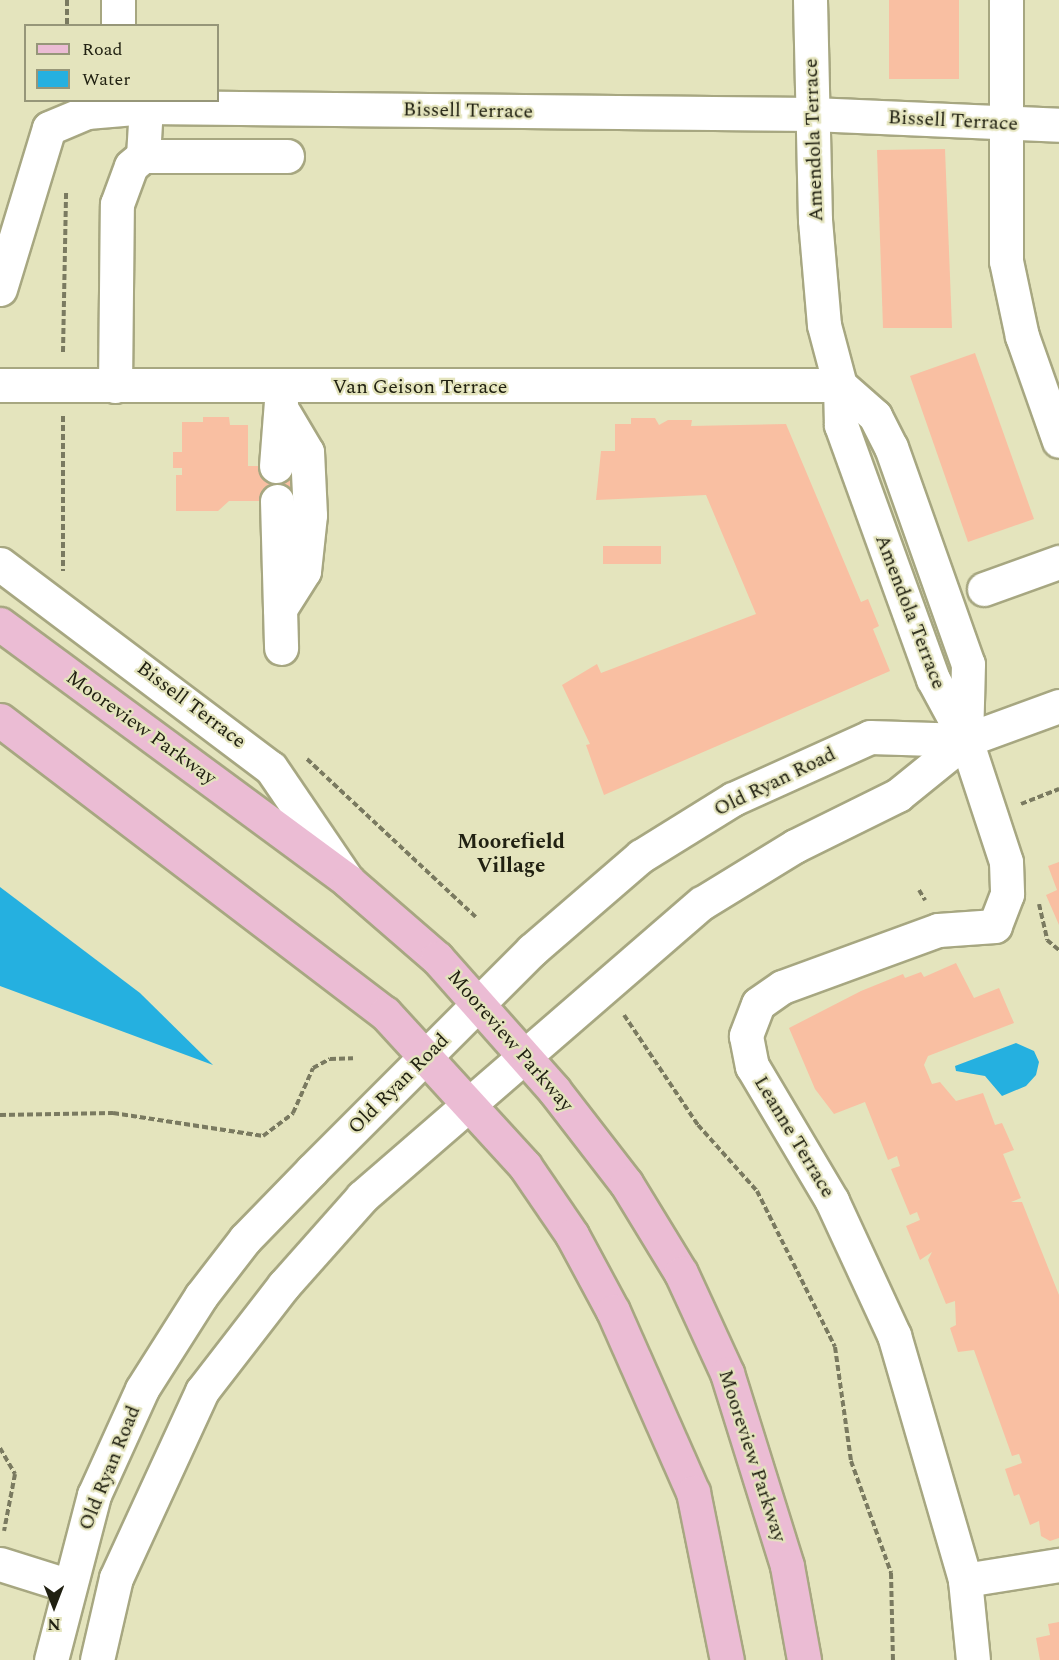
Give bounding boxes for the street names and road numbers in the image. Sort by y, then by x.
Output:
street label: Amendola Terrace [799,58,829,222]
street label: Bissell Terrace [403,98,533,124]
street label: Bissell Terrace [887,106,1019,136]
street label: Van Geison Terrace [333,375,507,399]
street label: Amendola Terrace [870,531,950,693]
street label: Bissell Terrace [132,656,250,754]
street label: Mooreview Parkway [61,665,221,791]
street label: Old Ryan Road [710,742,840,822]
street label: Mooreview Parkway [442,965,578,1117]
street label: Old Ryan Road [344,1029,454,1139]
street label: Leanne Terrace [748,1072,840,1202]
street label: Mooreview Parkway [713,1367,791,1545]
street label: Old Ryan Road [74,1402,146,1534]

